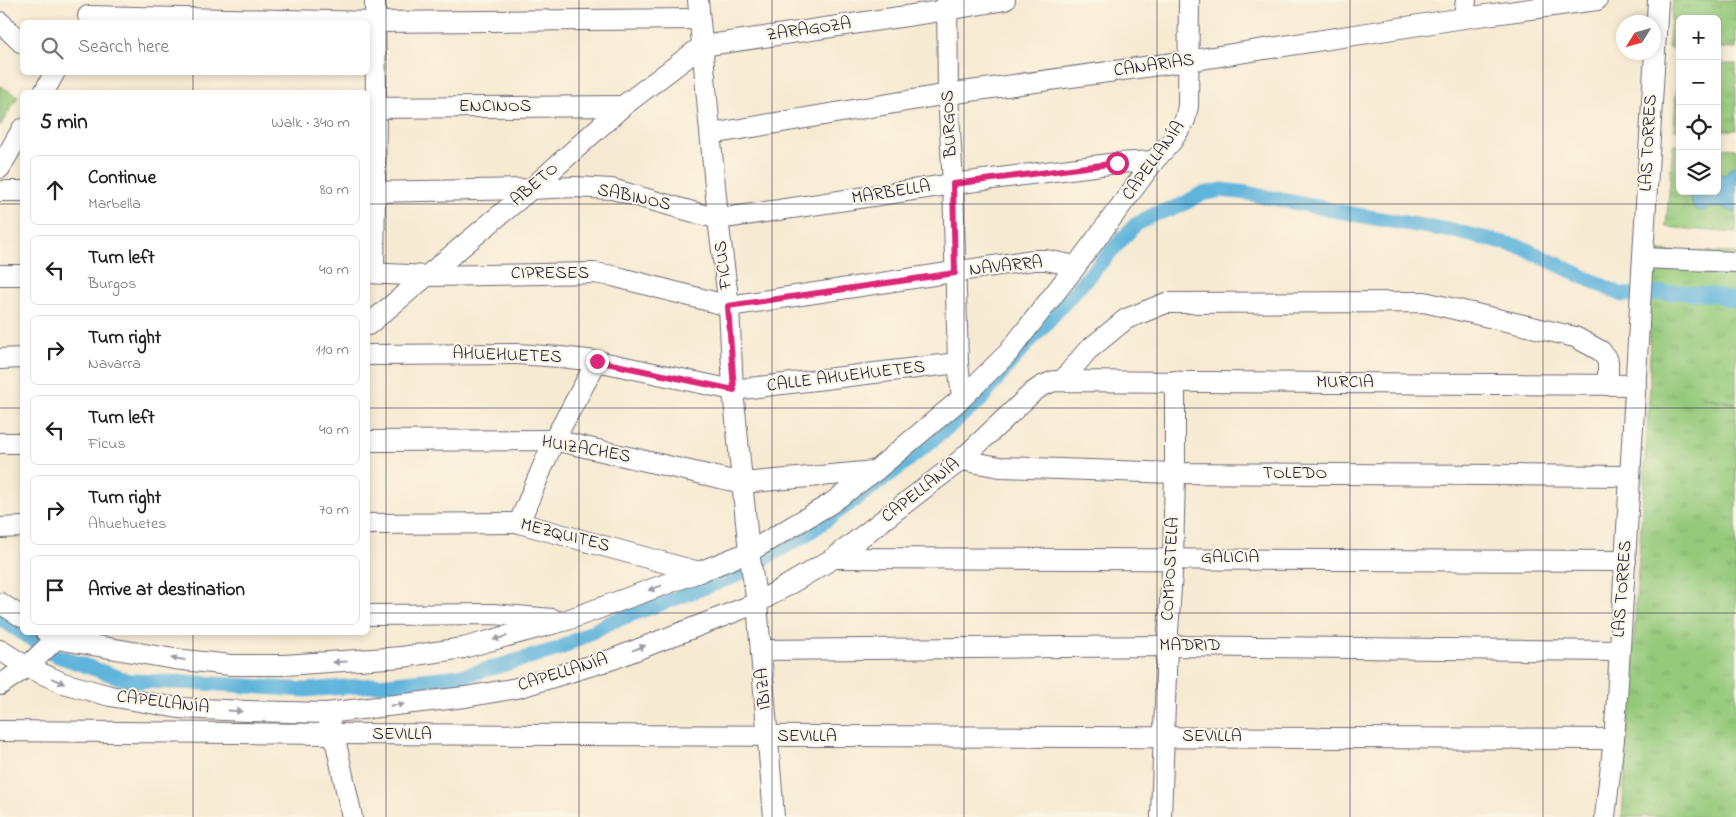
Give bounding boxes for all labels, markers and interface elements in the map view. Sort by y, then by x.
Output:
street label: ZARAGOZA [765,11,853,49]
north arrow [1616,15,1661,60]
map controls [1676,15,1721,195]
button: + [1676,15,1721,60]
search box [20,20,370,75]
icon: search [38,34,66,62]
text: Search here [78,34,169,61]
street label: CANARIAS [1112,47,1196,85]
button: − [1676,60,1721,105]
street label: BURGOS [935,89,965,160]
street label: ENCINOS [459,94,531,120]
street label: LAS TORRES [1633,94,1665,192]
button: locate [1676,105,1721,150]
text: 5 min [40,108,88,138]
text: Walk · 340 m [271,111,350,135]
street label: CAPELLANÍA [1116,116,1192,206]
button: layers [1676,150,1721,195]
route start [1106,152,1129,175]
street label: ABETO [505,157,565,213]
text: Continue [88,165,156,192]
street label: MARBELLA [850,174,932,212]
icon: ahead [41,176,69,204]
text: 80 m [320,178,349,202]
street label: SABINOS [595,178,673,218]
text: Marbella [88,192,141,216]
street label: FICUS [708,239,740,292]
text: Turn left [88,245,155,272]
street label: NAVARRA [968,250,1044,284]
icon: left [41,256,69,284]
text: 40 m [319,258,349,282]
street label: CIPRESES [511,261,589,287]
text: Burgos [88,272,137,296]
text: Turn right [88,325,161,352]
icon: right [41,336,69,364]
text: 110 m [315,338,349,362]
street label: AHUEHUETES [452,341,562,371]
route end [586,350,609,373]
text: Navarra [88,352,141,376]
street label: CALLE AHUEHUETES [765,354,927,400]
street label: MURCIA [1316,370,1374,396]
text: Turn left [88,405,155,432]
icon: left [41,416,69,444]
text: 40 m [319,418,349,442]
street label: HUIZACHES [539,429,633,471]
text: Ficus [88,432,126,456]
street label: CAPELLANÍA [876,452,966,530]
street label: TOLEDO [1263,461,1327,487]
text: Turn right [88,485,161,512]
icon: right [41,496,69,524]
text: 70 m [319,498,349,522]
text: Ahuehuetes [88,512,166,536]
street label: MEZQUITES [518,512,612,560]
street label: COMPOSTELA [1155,516,1187,622]
street label: LAS TORRES [1607,540,1639,638]
street label: GALICIA [1201,545,1259,571]
icon: arrive [41,576,69,604]
text: Arrive at destination [88,577,245,604]
one-way arrow [647,585,662,592]
street label: MADRID [1159,633,1221,659]
one-way arrow [493,635,508,643]
one-way arrow [632,644,647,652]
street label: CAPELLANÍA [515,647,611,699]
one-way arrow [169,655,185,663]
one-way arrow [332,658,348,666]
street label: IBIZA [749,667,779,711]
one-way arrow [51,677,66,685]
street label: CAPELLANÍA [115,684,211,722]
one-way arrow [389,701,405,709]
one-way arrow [227,707,243,715]
street label: SEVILLA [372,722,432,748]
street label: SEVILLA [777,724,837,750]
street label: SEVILLA [1182,724,1242,750]

